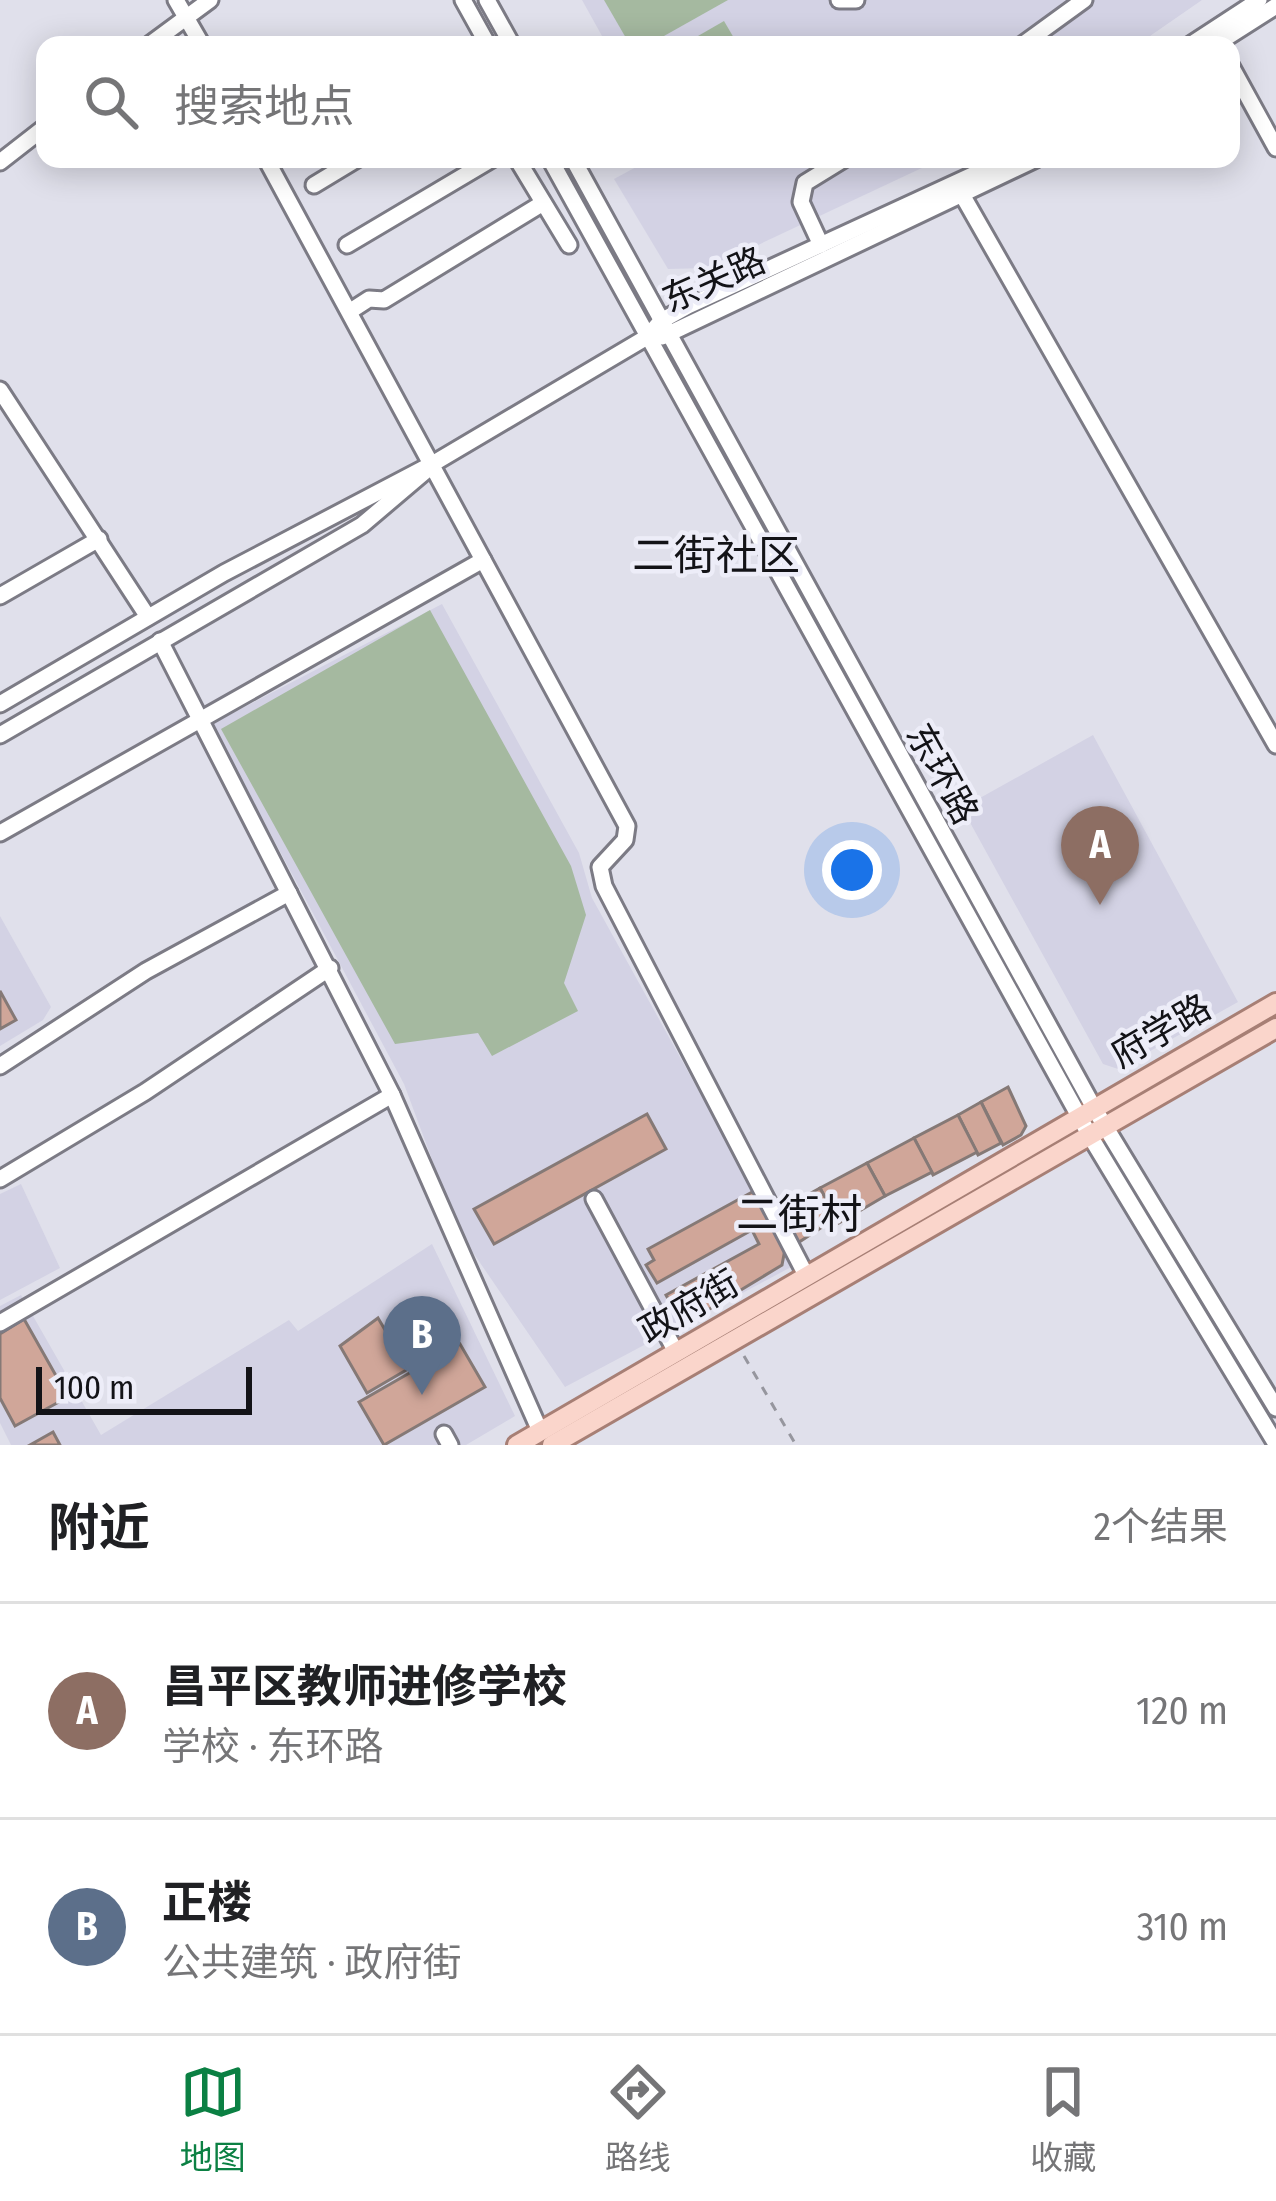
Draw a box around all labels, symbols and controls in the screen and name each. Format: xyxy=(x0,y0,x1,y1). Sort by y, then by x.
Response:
search box xyxy=(36,36,1240,168)
icon: search xyxy=(78,69,144,135)
text: 搜索地点 xyxy=(174,80,354,134)
street label: 东关路 xyxy=(656,238,772,322)
district label: 二街社区 xyxy=(632,531,800,581)
street label: 东环路 xyxy=(897,716,987,832)
pin: A xyxy=(1061,806,1139,905)
your location xyxy=(822,840,882,900)
street label: 府学路 xyxy=(1103,985,1219,1077)
district label: 二街村 xyxy=(736,1190,862,1240)
street label: 政府街 xyxy=(631,1261,747,1353)
pin: B xyxy=(383,1296,461,1395)
scale bar xyxy=(36,1361,252,1414)
text: 100 m xyxy=(54,1368,134,1408)
text: 附近 xyxy=(48,1497,150,1559)
text: 2个结果 xyxy=(1094,1504,1228,1550)
text: 昌平区教师进修学校 xyxy=(162,1660,567,1714)
text: A xyxy=(76,1688,98,1734)
text: 120 m xyxy=(1136,1688,1228,1734)
text: 学校 · 东环路 xyxy=(162,1724,384,1770)
text: 正楼 xyxy=(162,1876,252,1930)
text: B xyxy=(76,1904,98,1950)
text: 310 m xyxy=(1137,1904,1228,1950)
text: 公共建筑 · 政府街 xyxy=(162,1940,462,1986)
tab: 地图 xyxy=(180,2059,246,2179)
tab: 路线 xyxy=(605,2059,671,2179)
tab: 收藏 xyxy=(1030,2059,1096,2179)

